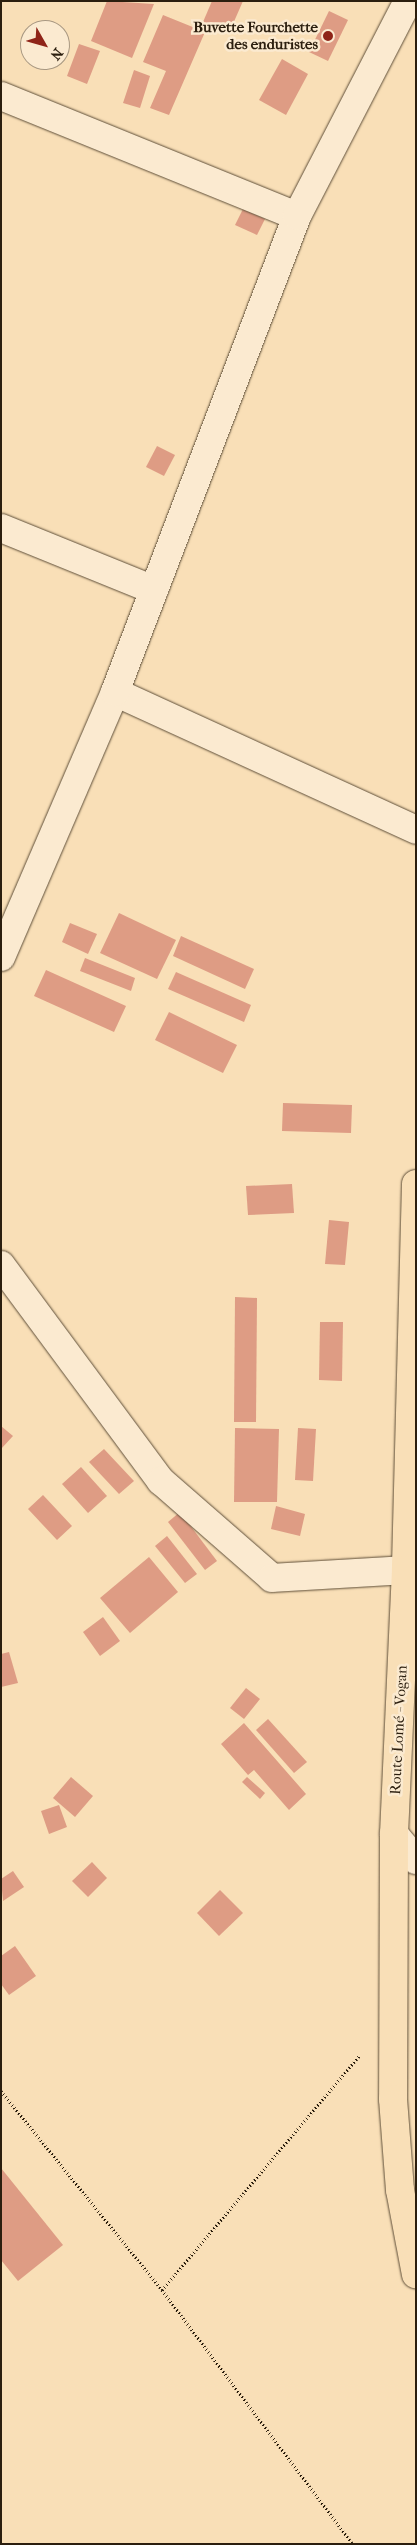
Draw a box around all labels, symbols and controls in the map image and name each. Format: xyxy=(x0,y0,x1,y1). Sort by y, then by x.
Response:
place label: Buvette Fourchette des enduristes xyxy=(193,18,318,53)
north arrow xyxy=(20,20,70,70)
marker: Buvette Fourchette des enduristes xyxy=(322,30,334,42)
text: N xyxy=(46,45,66,63)
street label: Route Lomé - Vogan xyxy=(387,1665,411,1795)

